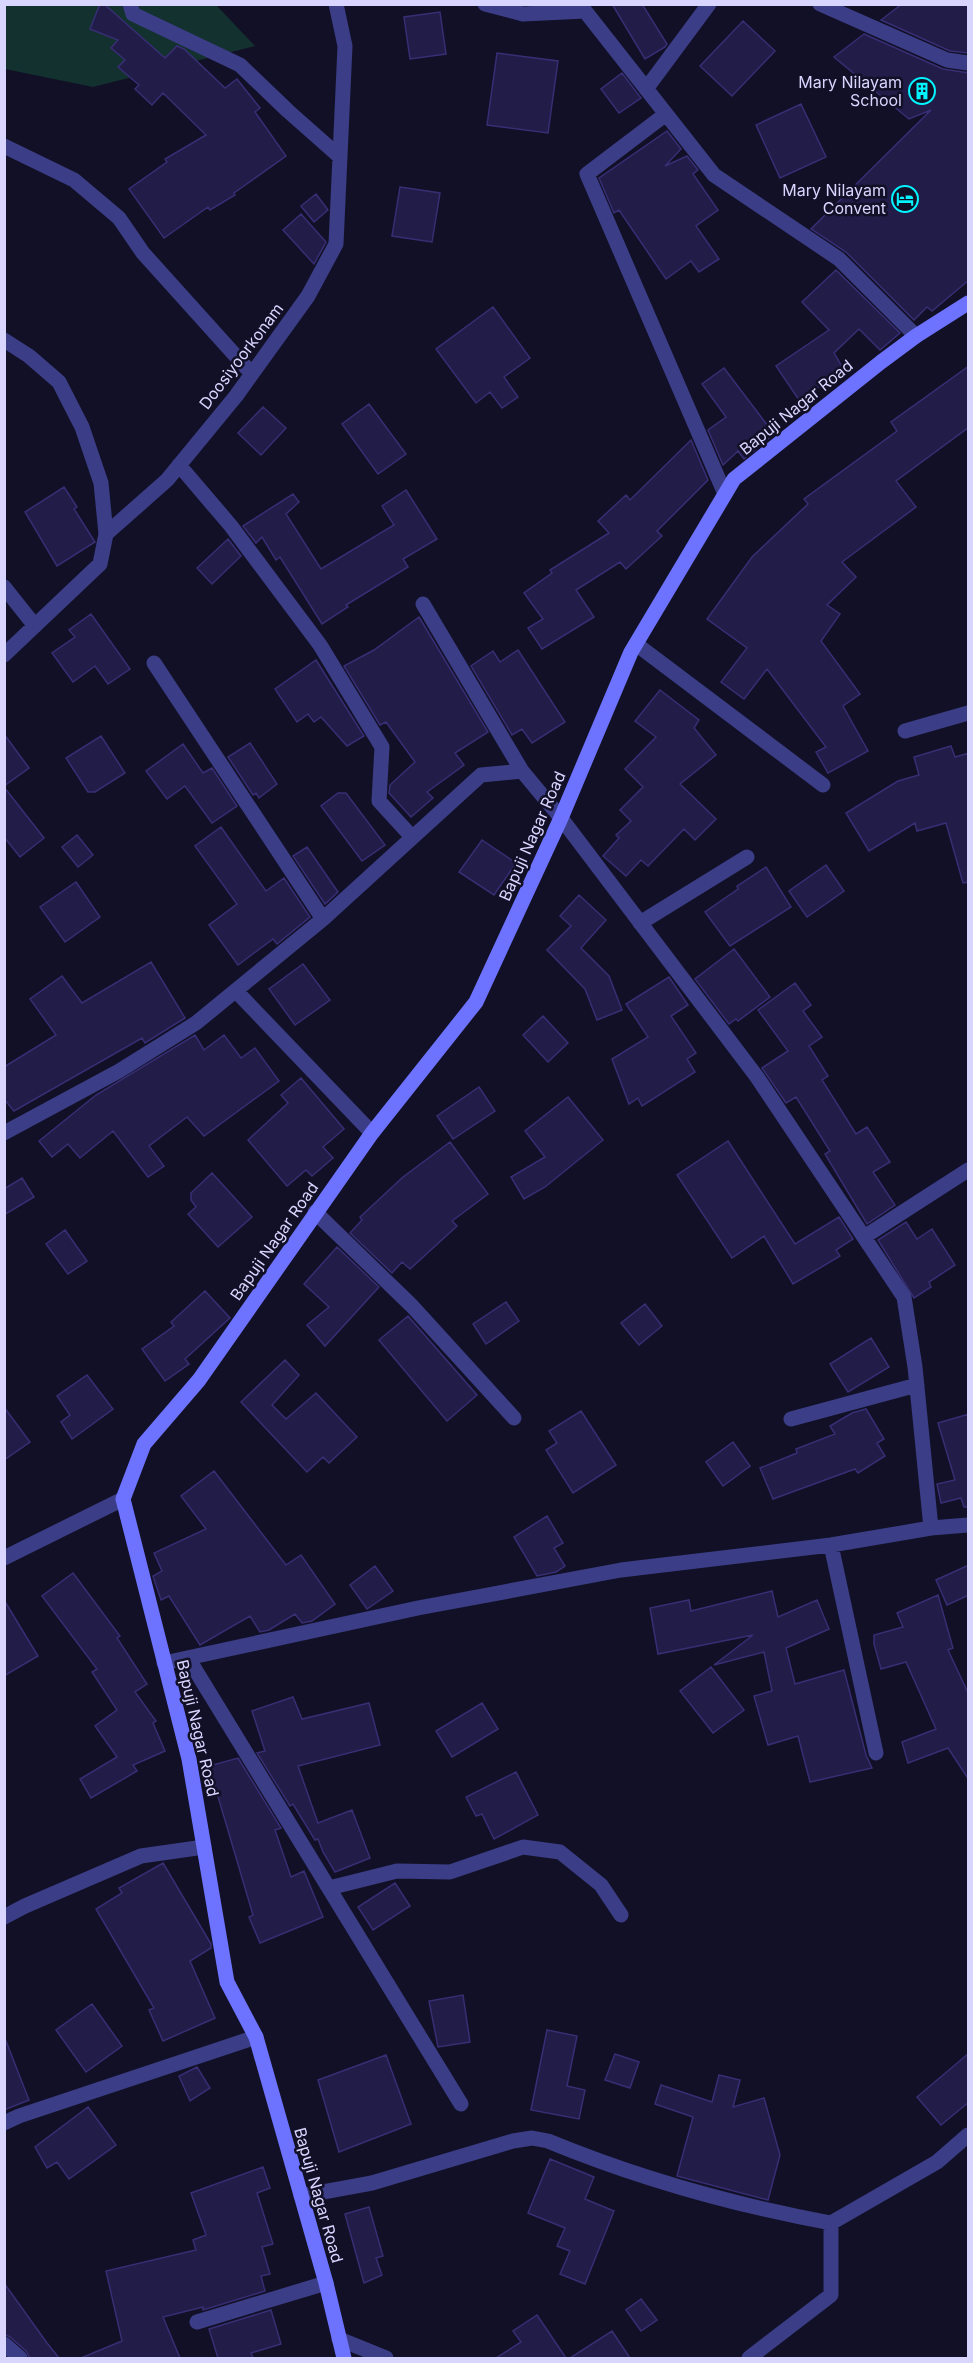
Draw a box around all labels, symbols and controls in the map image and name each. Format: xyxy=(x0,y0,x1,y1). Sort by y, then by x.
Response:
place label: Mary Nilayam School xyxy=(798,72,902,110)
building icon: Mary Nilayam School xyxy=(907,76,937,106)
place label: Mary Nilayam Convent xyxy=(782,180,886,218)
hotel icon: Mary Nilayam Convent xyxy=(890,184,920,214)
street label: Doosiyoorkonam xyxy=(195,299,287,413)
street label: Bapuji Nagar Road xyxy=(735,355,857,459)
street label: Bapuji Nagar Road xyxy=(494,768,570,904)
street label: Bapuji Nagar Road xyxy=(226,1178,322,1304)
street label: Bapuji Nagar Road xyxy=(173,1658,223,1798)
street label: Bapuji Nagar Road xyxy=(290,2125,348,2265)

